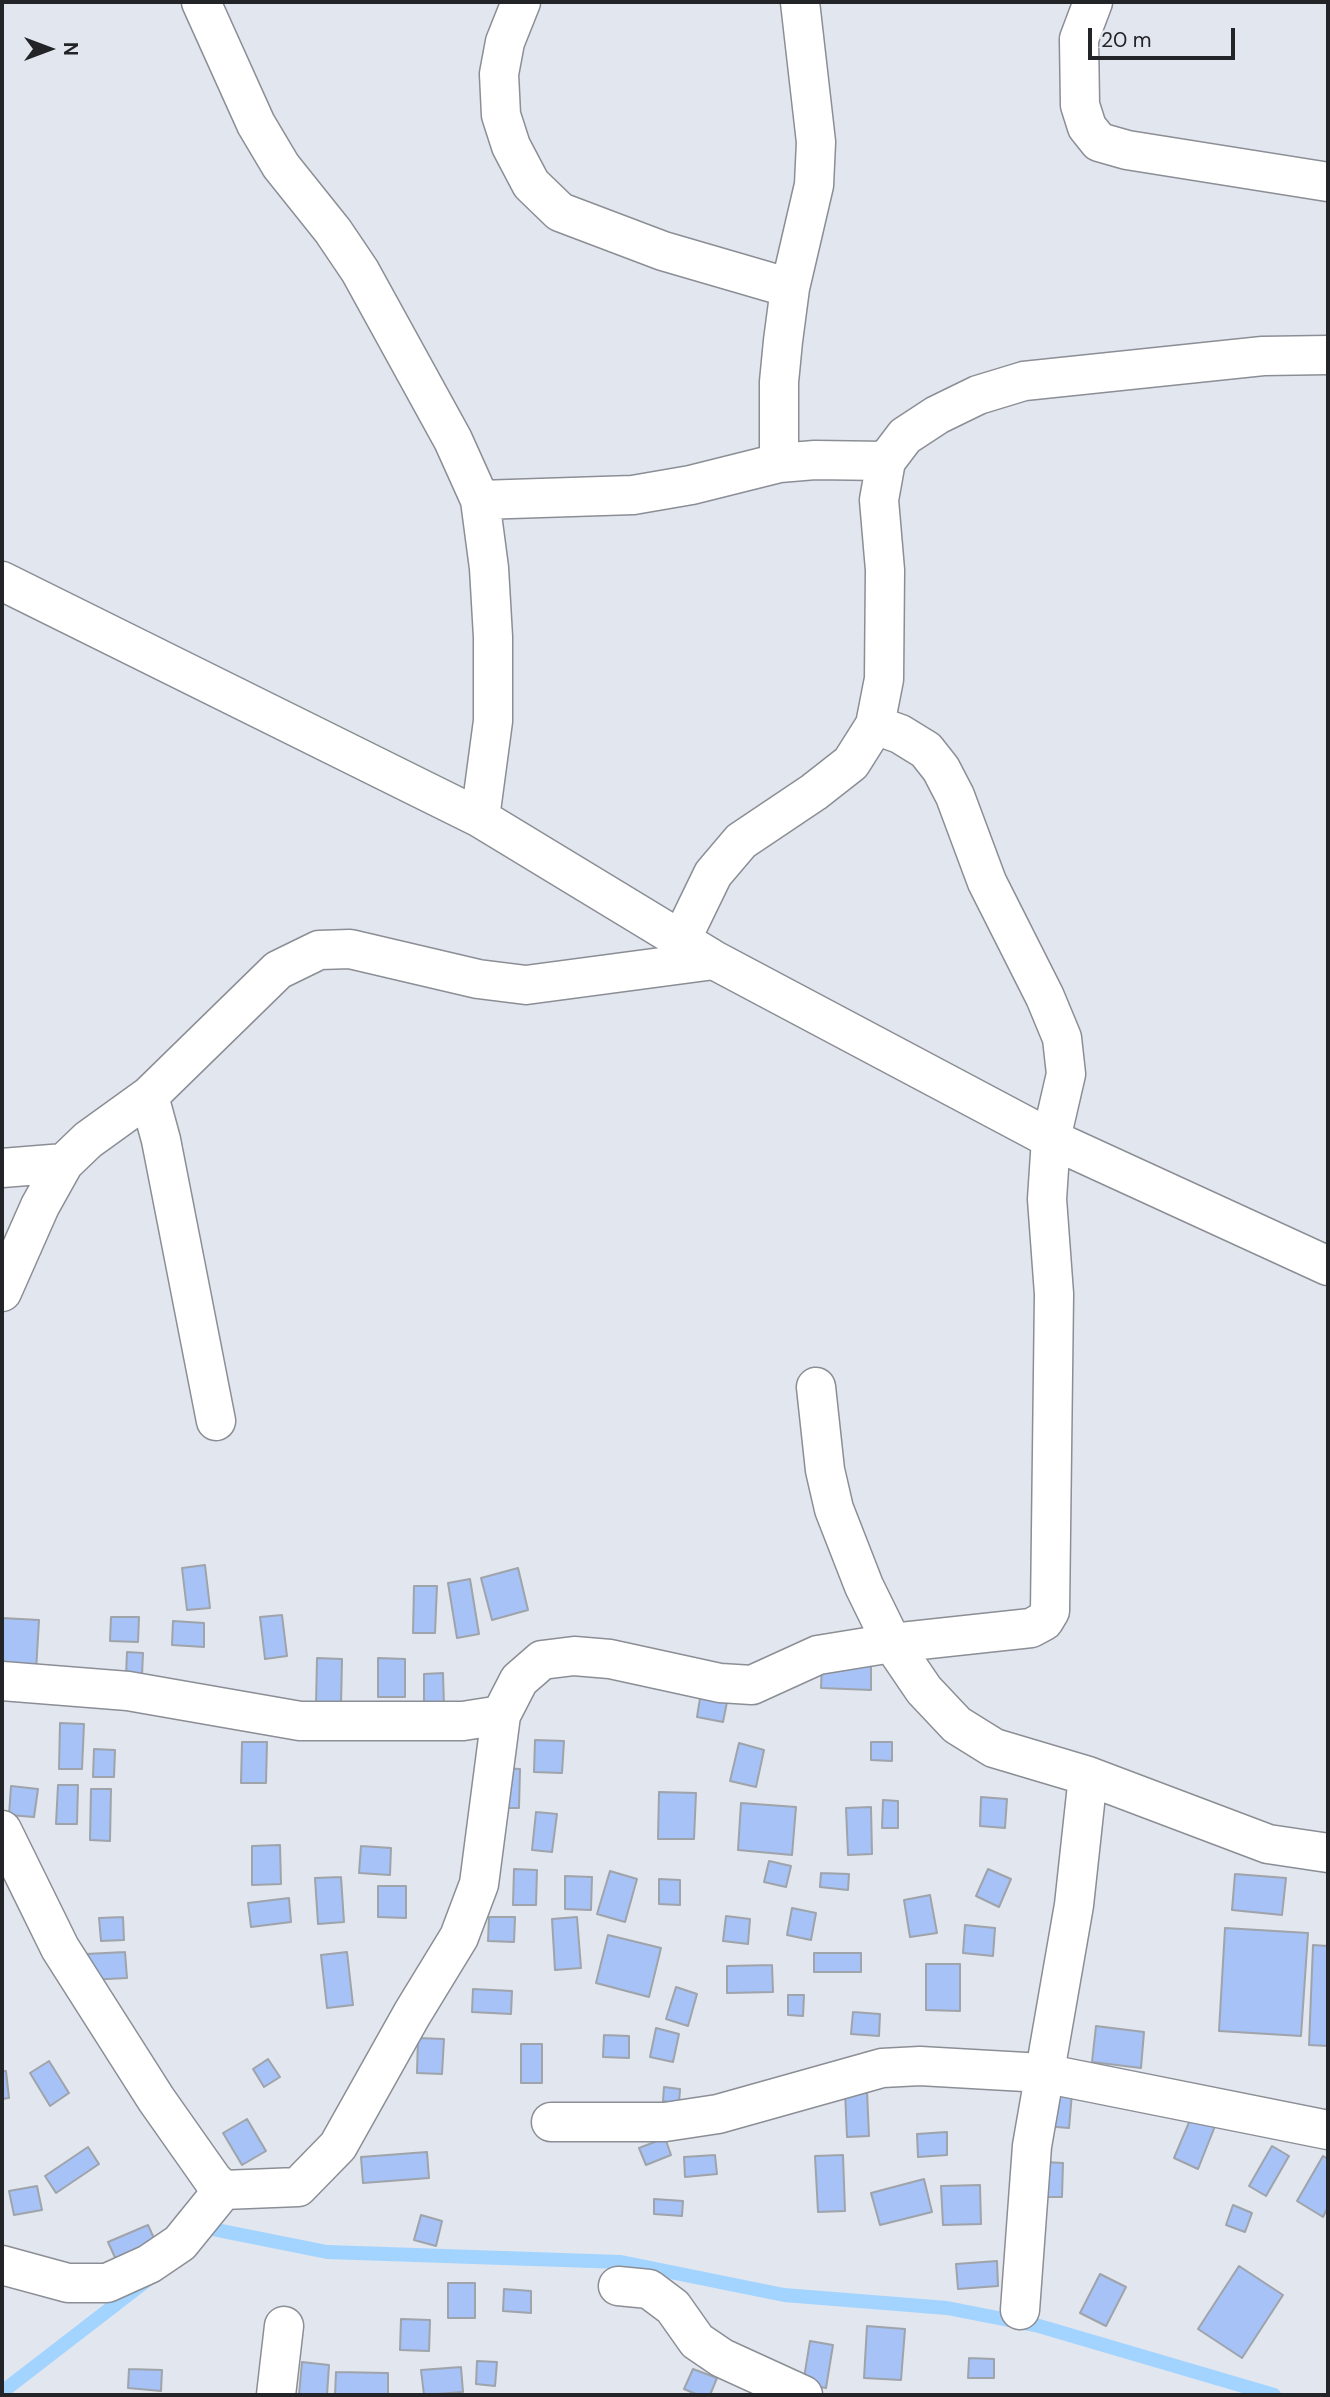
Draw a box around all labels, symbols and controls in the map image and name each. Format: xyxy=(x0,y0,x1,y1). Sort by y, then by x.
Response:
north arrow xyxy=(14,14,84,84)
scale bar xyxy=(1092,14,1239,58)
text: 20 m xyxy=(1101,26,1152,54)
text: N xyxy=(58,42,83,56)

